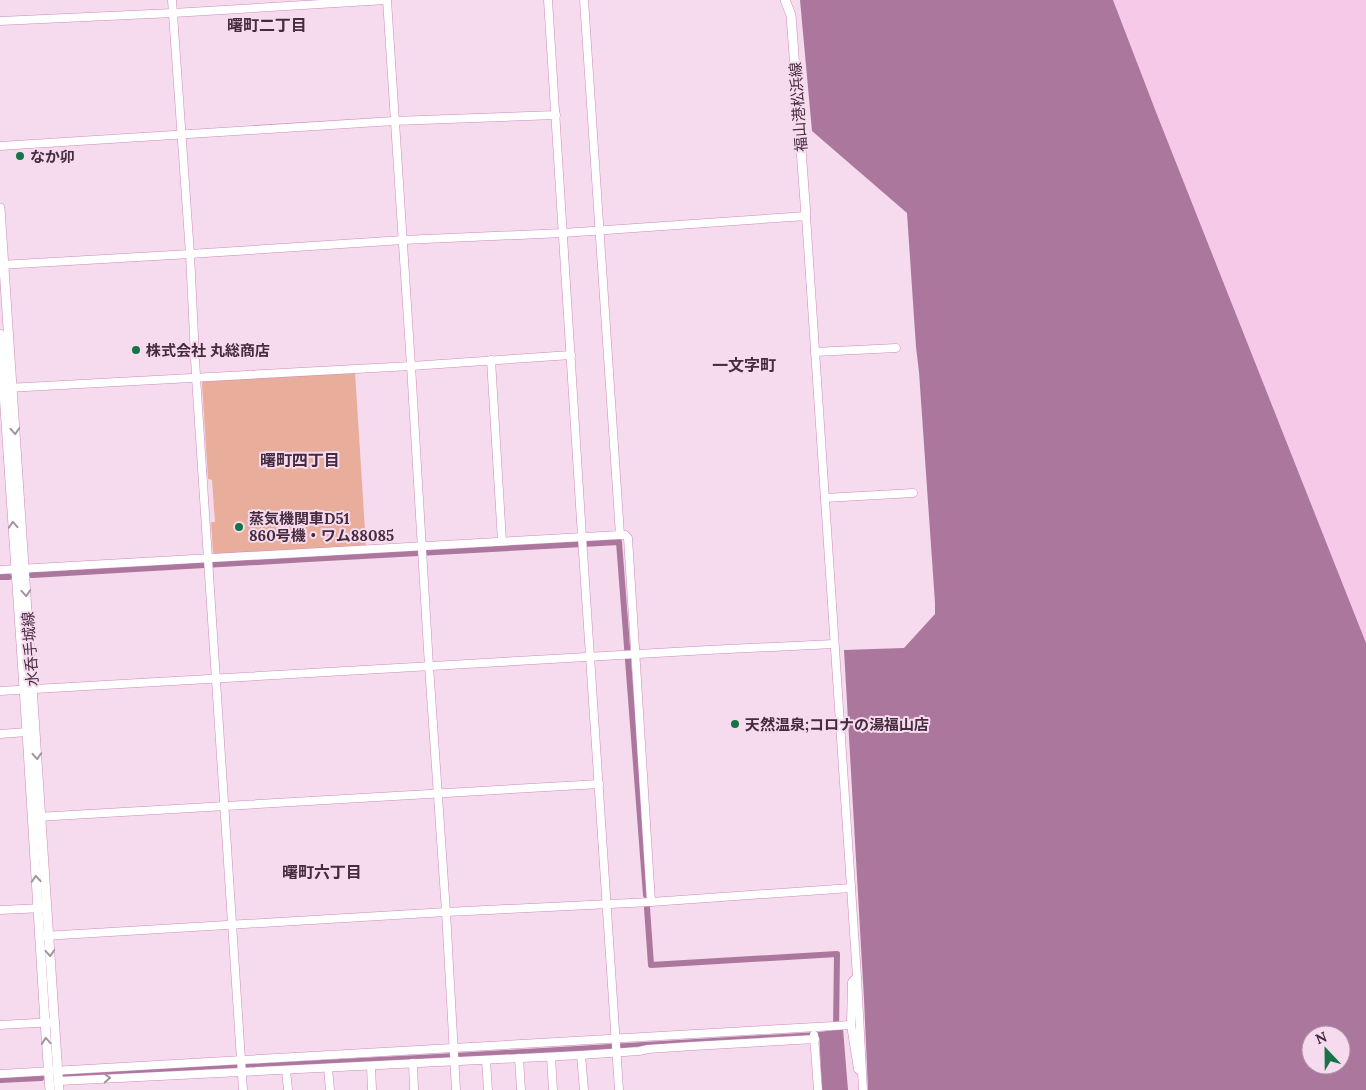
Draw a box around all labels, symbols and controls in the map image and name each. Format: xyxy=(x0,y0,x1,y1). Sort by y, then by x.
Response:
district label: 曙町二丁目 xyxy=(227,15,307,35)
street label: 福山港松浜線 xyxy=(785,61,811,153)
place label: なか卯 xyxy=(30,147,75,166)
marker: なか卯 xyxy=(14,150,26,162)
place label: 株式会社 丸総商店 xyxy=(146,341,270,360)
marker: 株式会社 丸総商店 xyxy=(130,344,142,356)
district label: 一文字町 xyxy=(712,355,776,375)
one-way arrow xyxy=(9,428,20,436)
district label: 曙町四丁目 xyxy=(260,450,340,470)
place label: 蒸気機関車D51 860号機・ワム88085 xyxy=(249,509,394,545)
one-way arrow xyxy=(7,521,18,529)
marker: 蒸気機関車D51 860号機・ワム88085 xyxy=(233,521,245,533)
one-way arrow xyxy=(21,590,32,598)
street label: 水呑手城線 xyxy=(18,611,42,687)
place label: 天然温泉;コロナの湯福山店 xyxy=(745,715,929,734)
marker: 天然温泉;コロナの湯福山店 xyxy=(729,718,741,730)
one-way arrow xyxy=(32,752,43,760)
district label: 曙町六丁目 xyxy=(282,862,362,882)
one-way arrow xyxy=(31,875,42,883)
one-way arrow xyxy=(45,949,56,957)
north arrow xyxy=(1301,1025,1351,1075)
text: N xyxy=(1313,1028,1330,1048)
one-way arrow xyxy=(41,1037,52,1045)
one-way arrow xyxy=(104,1073,112,1084)

